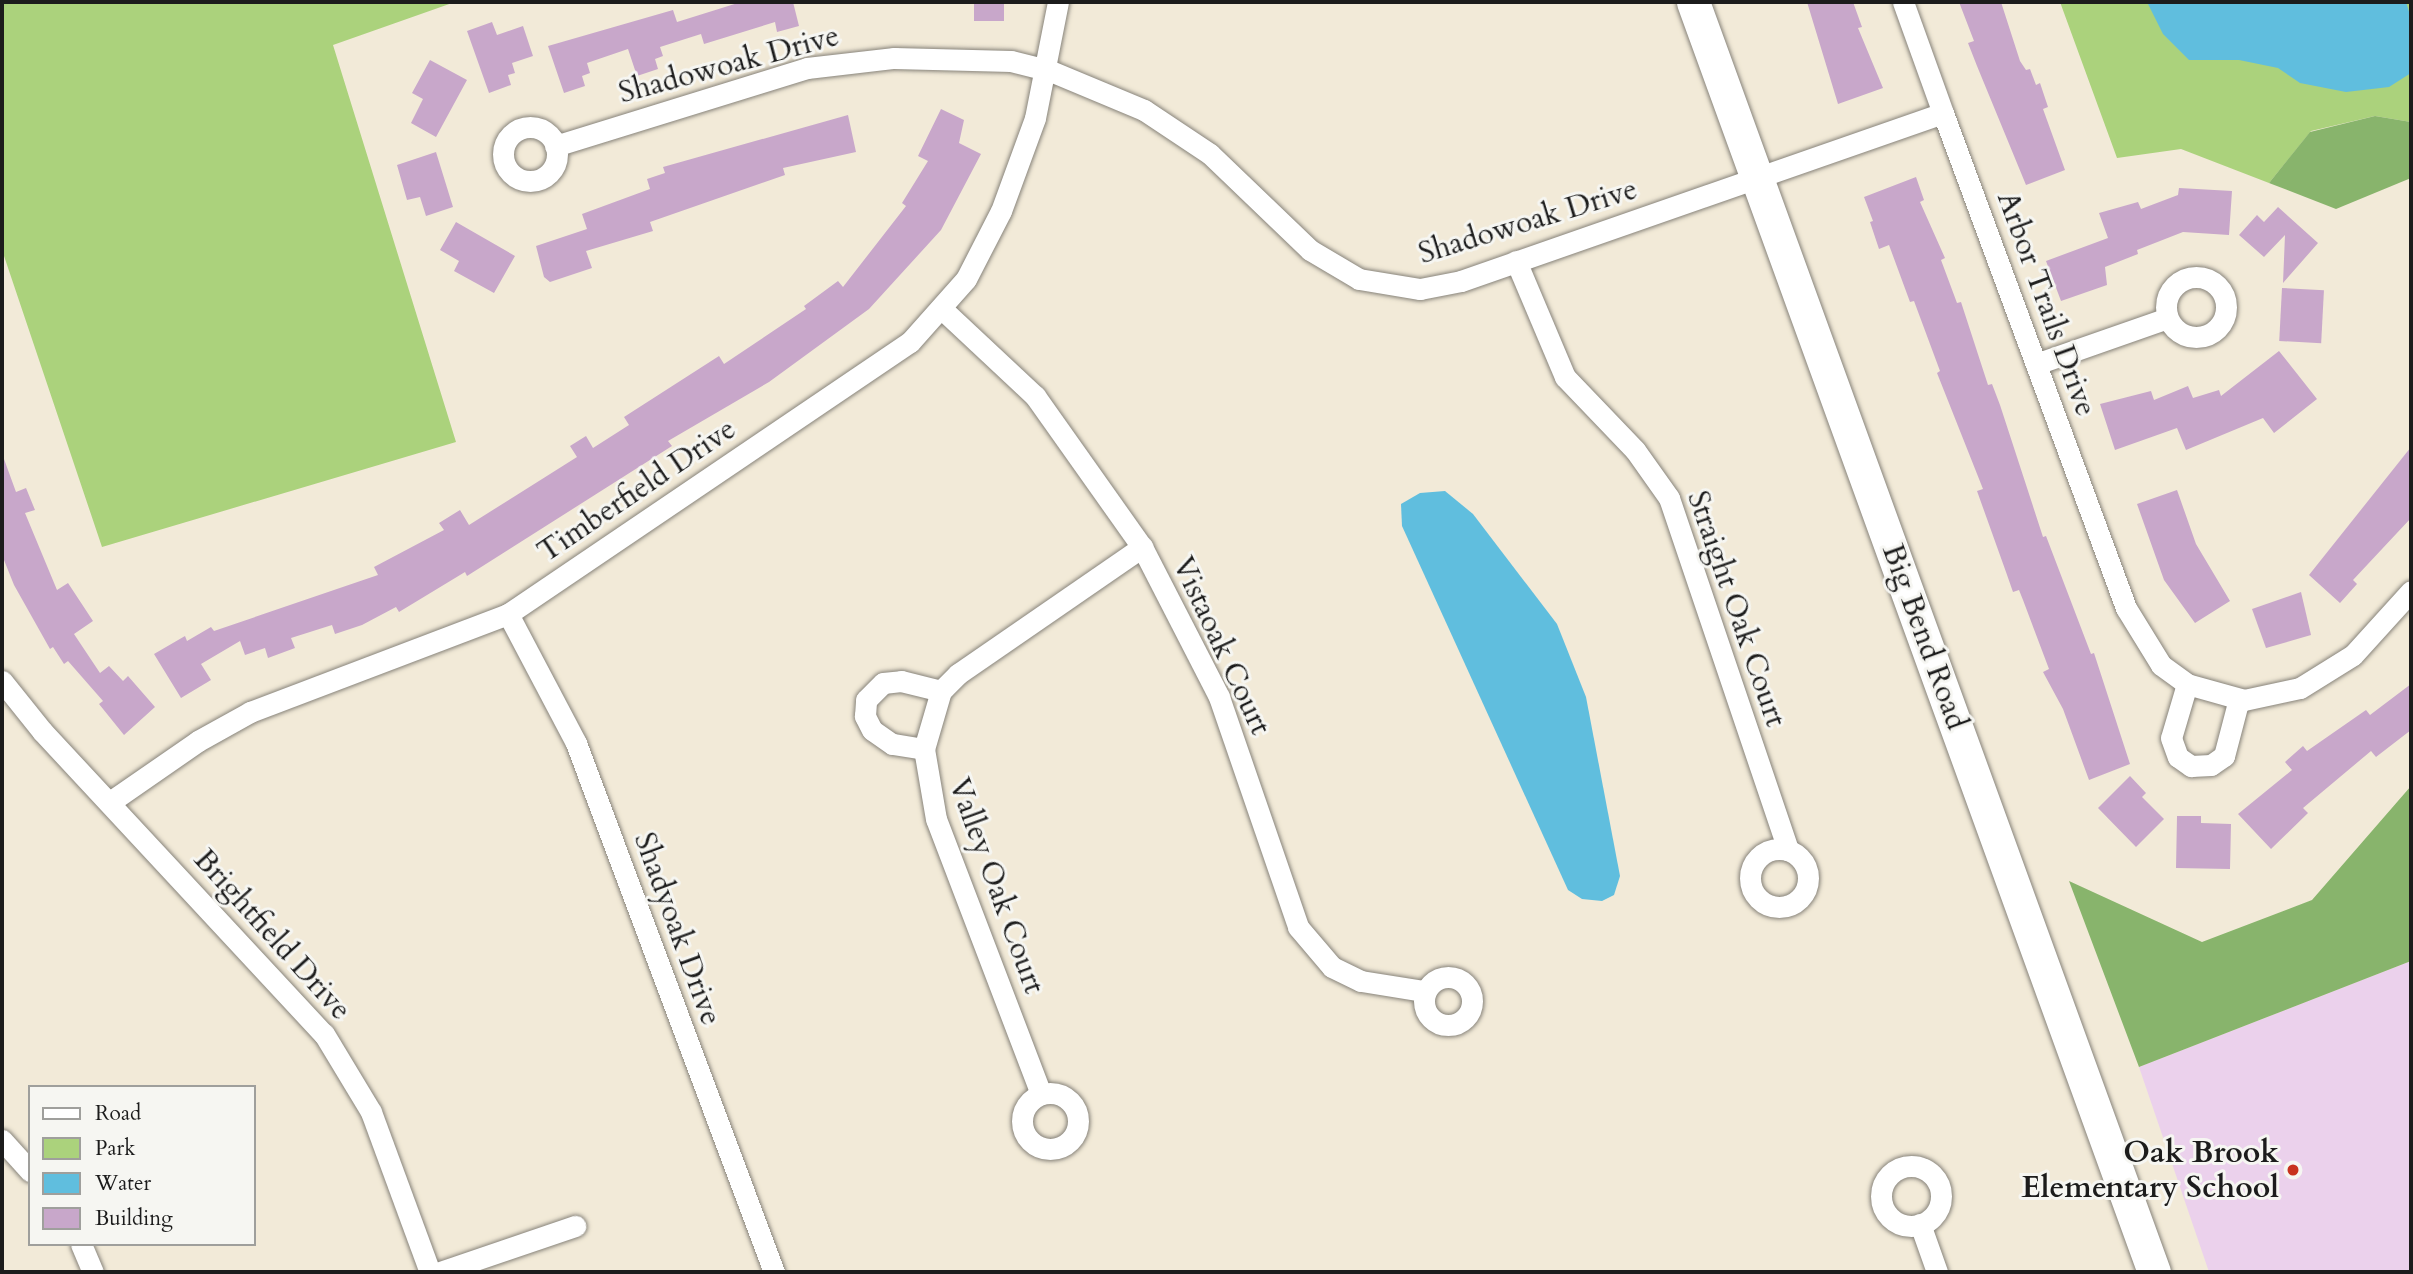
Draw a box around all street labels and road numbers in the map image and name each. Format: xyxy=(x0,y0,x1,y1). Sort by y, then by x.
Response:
street label: Shadowoak Drive xyxy=(615,18,843,112)
street label: Shadowoak Drive xyxy=(1414,172,1642,272)
street label: Arbor Trails Drive xyxy=(1989,187,2103,421)
street label: Timberfield Drive xyxy=(531,411,743,571)
street label: Straight Oak Court xyxy=(1679,487,1793,731)
street label: Big Bend Road xyxy=(1874,539,1974,735)
street label: Vistaoak Court xyxy=(1164,551,1278,741)
street label: Valley Oak Court xyxy=(940,773,1052,999)
street label: Shadyoak Drive xyxy=(626,828,728,1030)
street label: Brightfield Drive xyxy=(186,842,358,1028)

